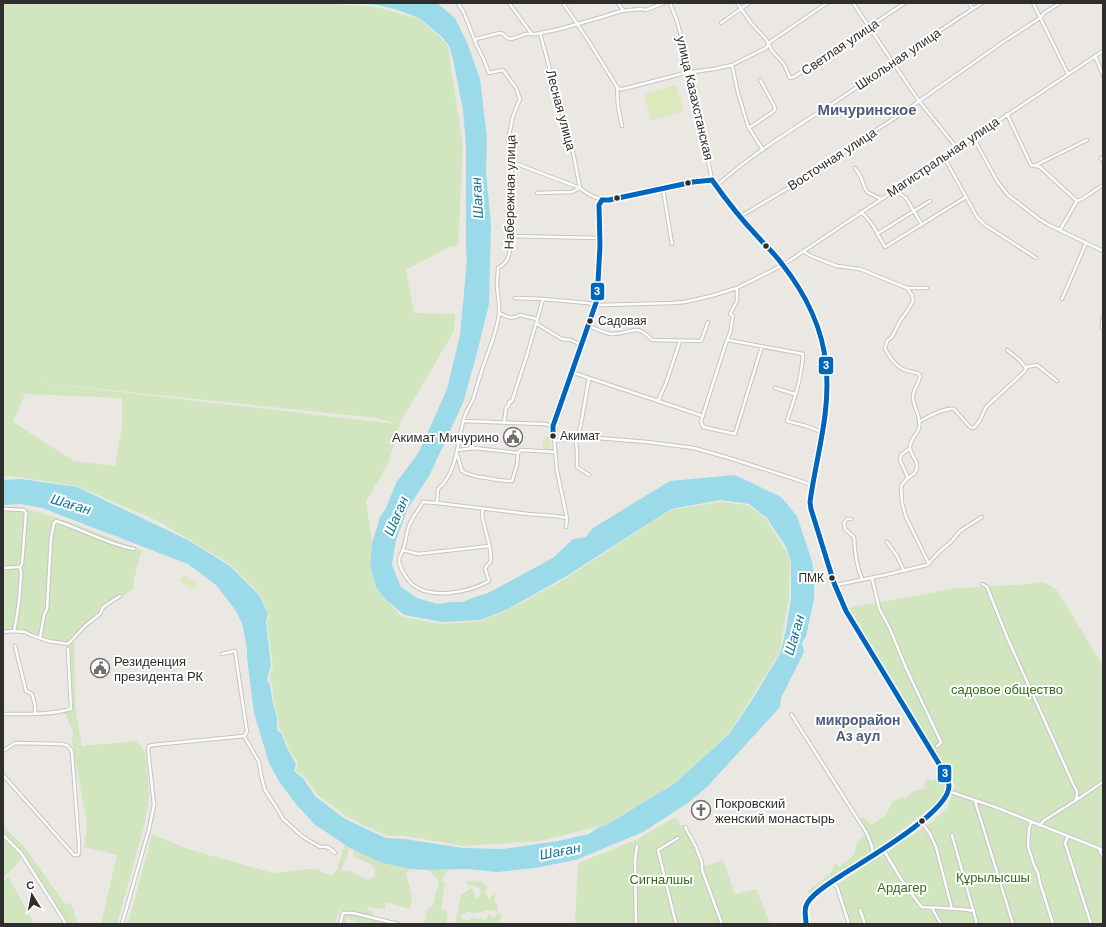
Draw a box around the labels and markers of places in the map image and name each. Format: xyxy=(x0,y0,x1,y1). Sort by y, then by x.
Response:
unlabelled marker xyxy=(683,178,693,188)
unlabelled marker xyxy=(612,193,622,203)
unlabelled marker xyxy=(761,241,771,251)
place label: Садовая xyxy=(598,313,647,329)
marker: Садовая xyxy=(585,316,595,326)
public building icon: Акимат Мичурино xyxy=(502,426,524,448)
place label: Акимат xyxy=(560,428,601,444)
place label: Акимат Мичурино xyxy=(392,429,499,446)
marker: Акимат xyxy=(548,431,558,441)
place label: ПМК xyxy=(798,570,824,586)
marker: ПМК xyxy=(827,573,837,583)
place label: Резиденция президента РК xyxy=(114,653,204,685)
public building icon: Резиденция президента РК xyxy=(89,657,111,679)
place label: Покровский женский монастырь xyxy=(715,795,835,827)
church icon: Покровский женский монастырь xyxy=(690,799,712,821)
unlabelled marker xyxy=(917,816,927,826)

